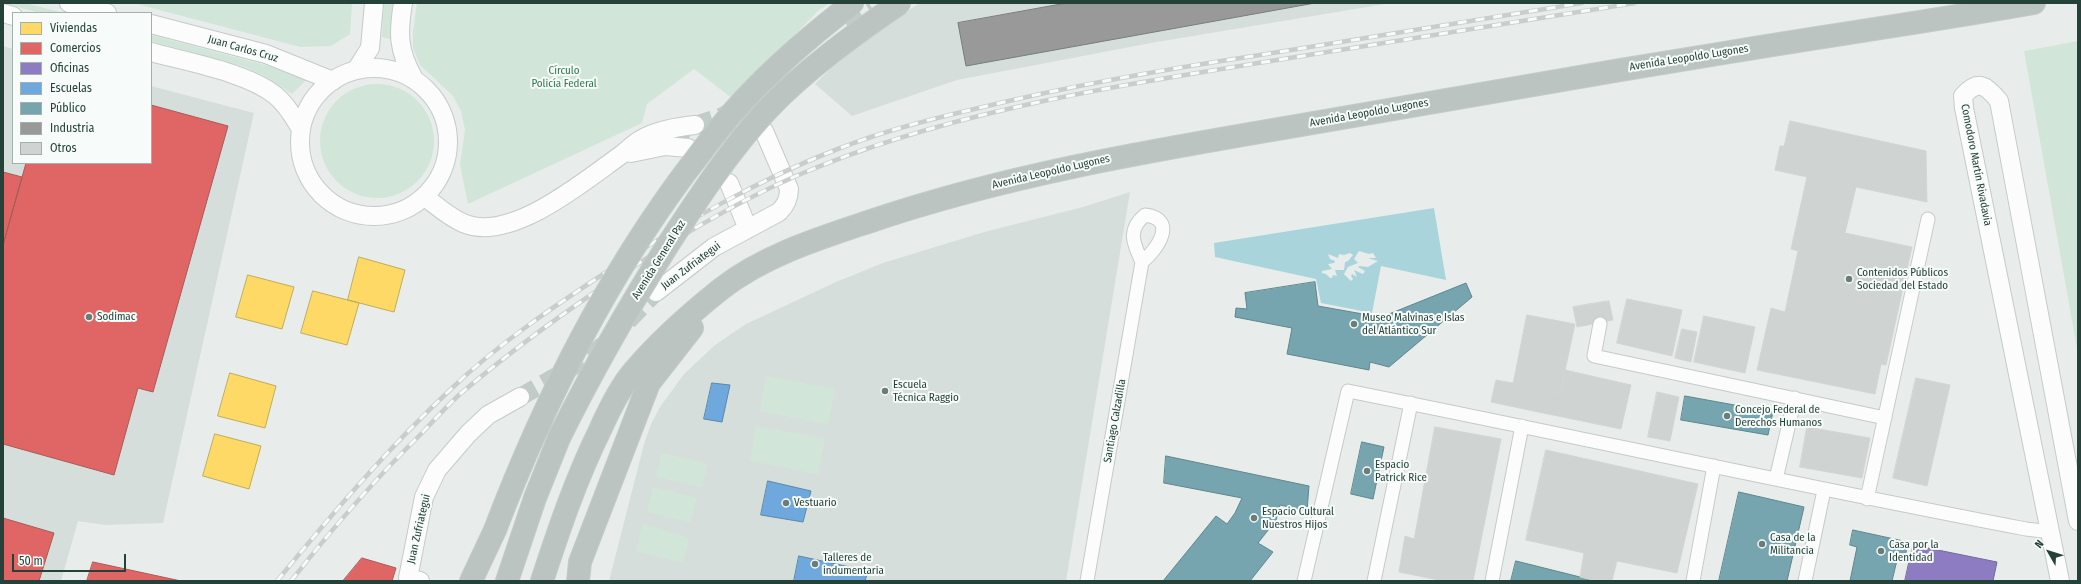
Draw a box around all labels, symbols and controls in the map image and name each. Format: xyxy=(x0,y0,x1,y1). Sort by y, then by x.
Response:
legend xyxy=(12,12,152,164)
text: Viviendas xyxy=(50,21,97,35)
street label: Juan Carlos Cruz xyxy=(206,33,280,65)
text: Comercios xyxy=(50,41,101,55)
street label: Avenida Leopoldo Lugones xyxy=(1629,42,1749,74)
text: Oficinas xyxy=(50,61,89,75)
park label: Círculo Policía Federal xyxy=(531,64,597,90)
text: Escuelas xyxy=(50,81,92,95)
street label: Avenida Leopoldo Lugones xyxy=(1309,96,1429,130)
text: Público xyxy=(50,101,86,115)
street label: Comodoro Martín Rivadavia xyxy=(1958,103,1994,227)
text: Industria xyxy=(50,121,94,135)
text: Otros xyxy=(50,141,77,155)
street label: Avenida Leopoldo Lugones xyxy=(991,152,1111,192)
street label: Avenida General Paz xyxy=(629,218,689,302)
street label: Juan Zufriategui xyxy=(659,239,723,293)
place label: Contenidos Públicos Sociedad del Estado xyxy=(1857,266,1948,292)
marker: Contenidos Públicos Sociedad del Estado xyxy=(1844,274,1854,284)
place label: Sodimac xyxy=(97,310,135,324)
place label: Museo Malvinas e Islas del Atlántico Sur xyxy=(1362,311,1464,337)
marker: Sodimac xyxy=(84,312,94,322)
marker: Museo Malvinas e Islas del Atlántico Sur xyxy=(1349,319,1359,329)
place label: Escuela Técnica Raggio xyxy=(893,378,959,404)
street label: Santiago Calzadilla xyxy=(1101,378,1129,464)
marker: Escuela Técnica Raggio xyxy=(880,386,890,396)
place label: Concejo Federal de Derechos Humanos xyxy=(1735,403,1822,429)
marker: Concejo Federal de Derechos Humanos xyxy=(1722,411,1732,421)
place label: Espacio Patrick Rice xyxy=(1375,458,1427,484)
marker: Espacio Patrick Rice xyxy=(1362,466,1372,476)
street label: Juan Zufriategui xyxy=(405,493,433,565)
place label: Vestuario xyxy=(794,496,837,510)
marker: Vestuario xyxy=(781,498,791,508)
place label: Espacio Cultural Nuestros Hijos xyxy=(1262,505,1334,531)
marker: Espacio Cultural Nuestros Hijos xyxy=(1249,513,1259,523)
place label: Casa de la Militancia xyxy=(1770,531,1816,557)
north arrow xyxy=(2029,532,2069,572)
text: N xyxy=(2032,537,2046,551)
place label: Casa por la Identidad xyxy=(1889,538,1939,564)
marker: Casa de la Militancia xyxy=(1757,539,1767,549)
scale bar xyxy=(14,546,128,572)
marker: Casa por la Identidad xyxy=(1876,546,1886,556)
place label: Talleres de indumentaria xyxy=(823,551,884,577)
text: 50 m xyxy=(19,554,43,568)
marker: Talleres de indumentaria xyxy=(810,559,820,569)

